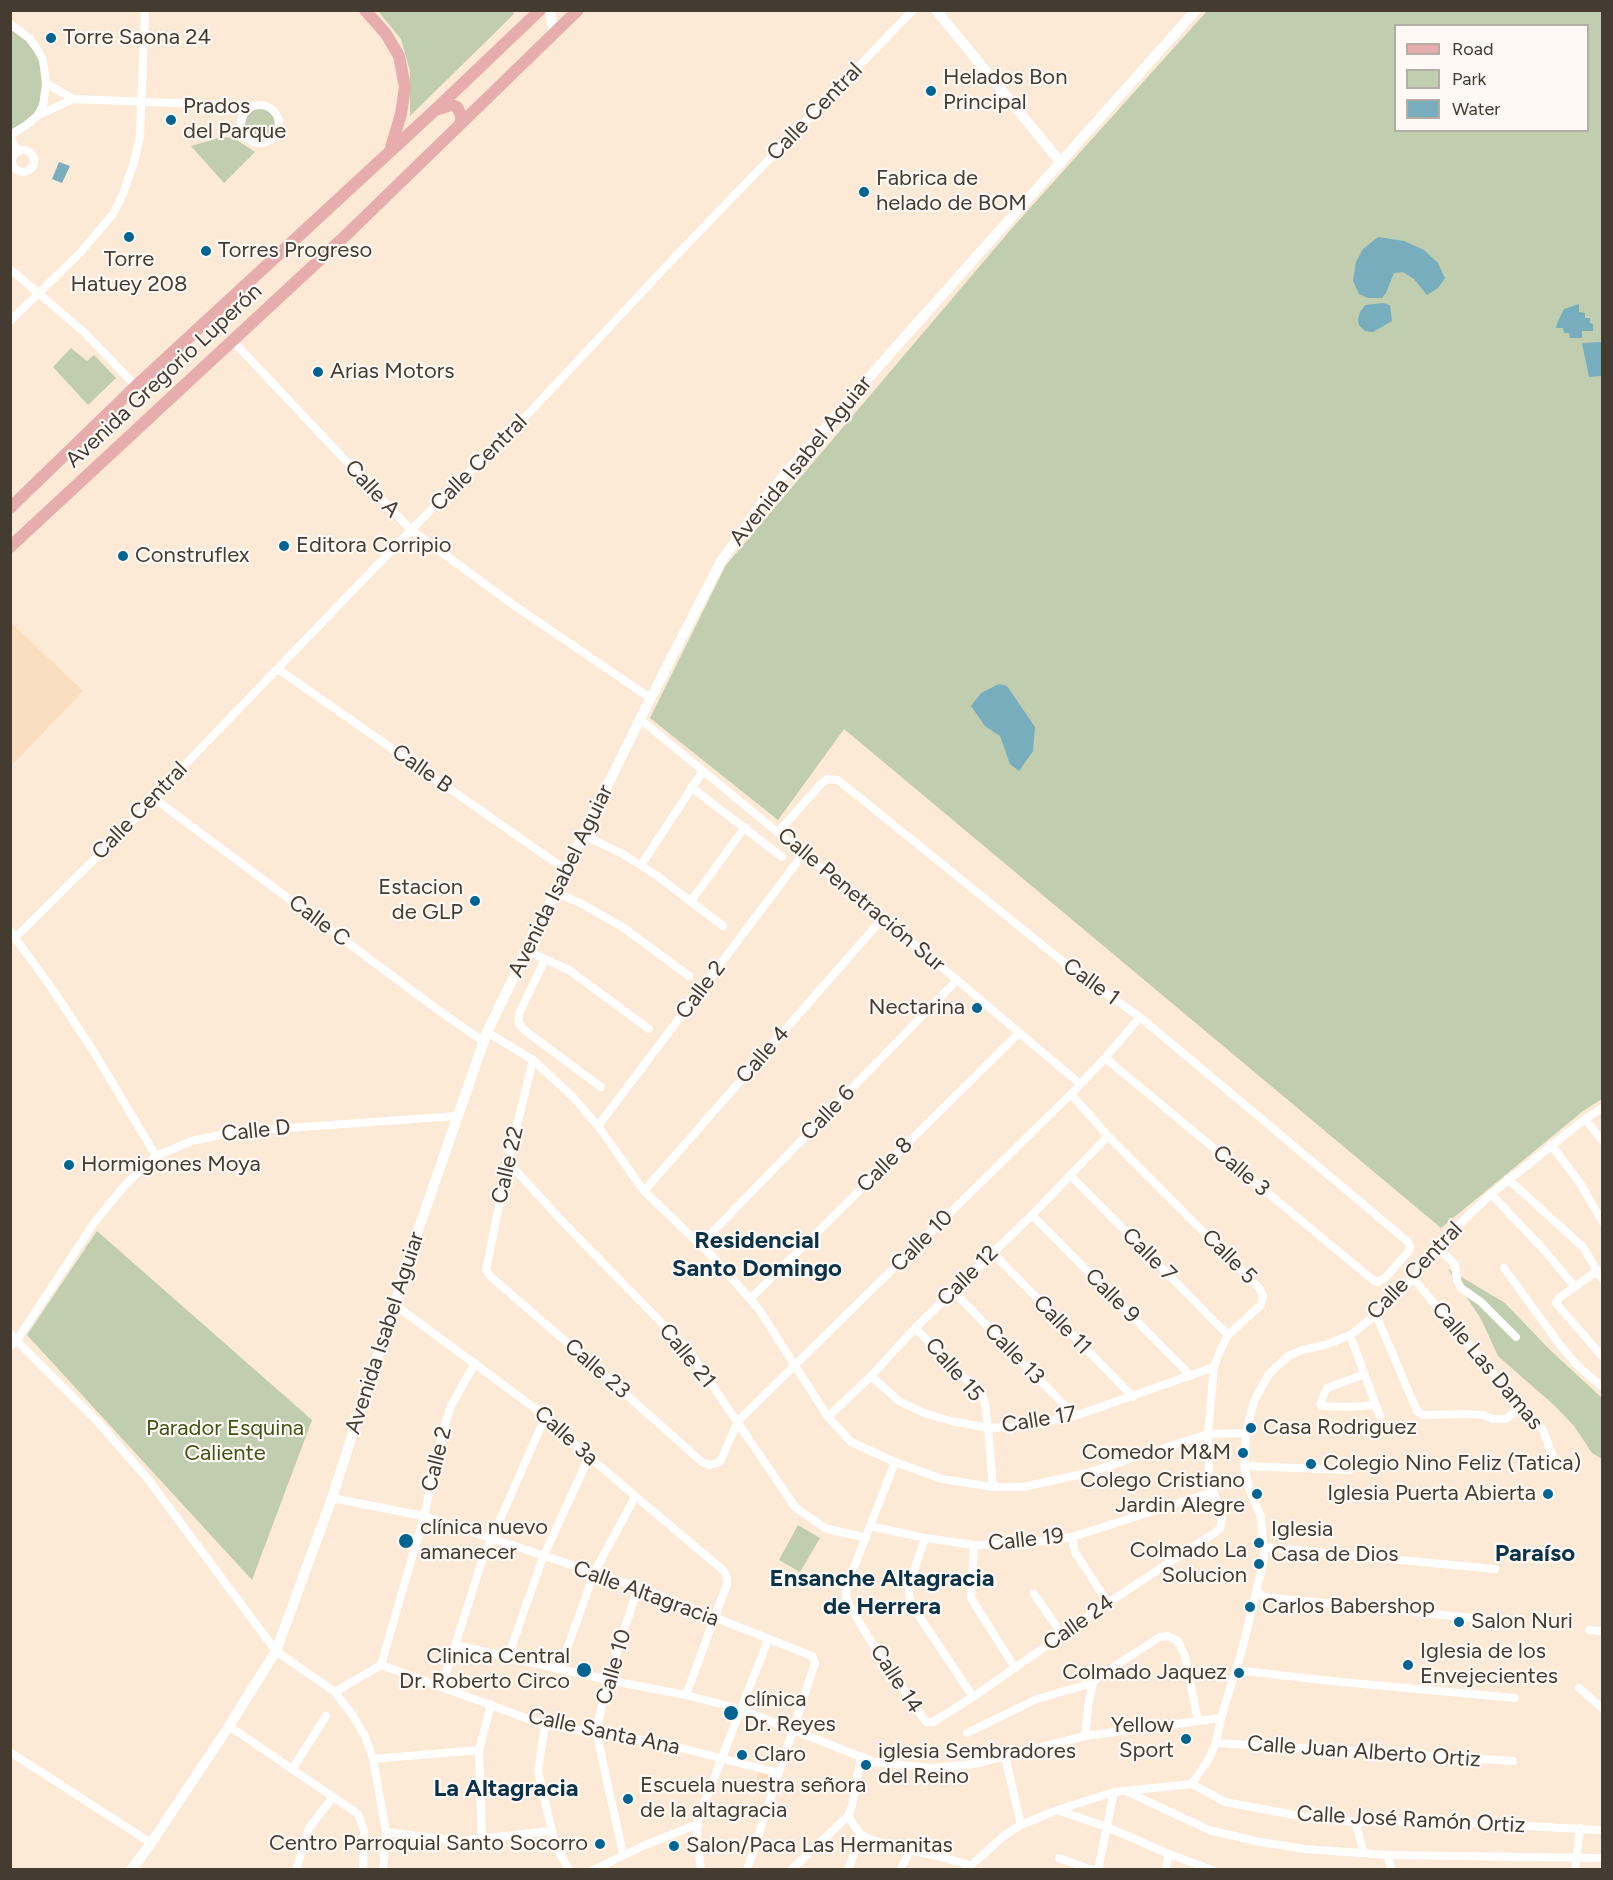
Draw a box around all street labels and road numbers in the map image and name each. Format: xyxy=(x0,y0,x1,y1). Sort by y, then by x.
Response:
street label: Calle Central xyxy=(762,57,868,167)
street label: Avenida Gregorio Luperón xyxy=(60,278,268,474)
street label: Avenida Isabel Aguiar xyxy=(724,371,878,551)
street label: Calle Central xyxy=(425,409,533,517)
street label: Calle A xyxy=(339,455,405,523)
street label: Calle B xyxy=(387,739,457,799)
street label: Calle Central xyxy=(87,756,193,866)
street label: Avenida Isabel Aguiar xyxy=(503,780,619,982)
street label: Calle Penetración Sur xyxy=(772,822,950,978)
street label: Calle C xyxy=(283,889,355,953)
street label: Calle 1 xyxy=(1058,953,1124,1011)
street label: Calle 2 xyxy=(670,955,732,1025)
street label: Calle 4 xyxy=(731,1021,795,1089)
street label: Calle 6 xyxy=(795,1080,861,1146)
street label: Calle D xyxy=(220,1114,292,1148)
street label: Calle 22 xyxy=(486,1124,530,1206)
street label: Calle 8 xyxy=(852,1132,918,1198)
street label: Calle 3 xyxy=(1207,1140,1275,1202)
street label: Calle 10 xyxy=(885,1204,959,1278)
street label: Calle Central xyxy=(1362,1216,1468,1326)
street label: Calle 7 xyxy=(1116,1222,1182,1288)
street label: Calle 5 xyxy=(1196,1224,1262,1290)
street label: Avenida Isabel Aguiar xyxy=(340,1229,430,1437)
street label: Calle 12 xyxy=(932,1240,1004,1312)
street label: Calle 9 xyxy=(1079,1263,1145,1329)
street label: Calle 11 xyxy=(1027,1290,1097,1360)
street label: Calle Las Damas xyxy=(1426,1297,1548,1435)
street label: Calle 21 xyxy=(653,1318,721,1394)
street label: Calle 13 xyxy=(978,1318,1050,1390)
street label: Calle 23 xyxy=(559,1333,635,1405)
street label: Calle 15 xyxy=(919,1333,989,1407)
street label: Calle 3a xyxy=(528,1400,604,1472)
street label: Calle 17 xyxy=(1000,1401,1078,1439)
street label: Calle 2 xyxy=(416,1424,458,1494)
street label: Calle 19 xyxy=(987,1523,1065,1557)
street label: Calle Altagracia xyxy=(569,1555,723,1633)
street label: Calle 24 xyxy=(1039,1589,1119,1657)
street label: Calle 10 xyxy=(591,1626,637,1708)
street label: Calle 14 xyxy=(864,1640,928,1718)
street label: Calle Santa Ana xyxy=(526,1703,682,1761)
street label: Calle Juan Alberto Ortiz xyxy=(1246,1731,1482,1773)
street label: Calle José Ramón Ortiz xyxy=(1296,1801,1526,1839)

